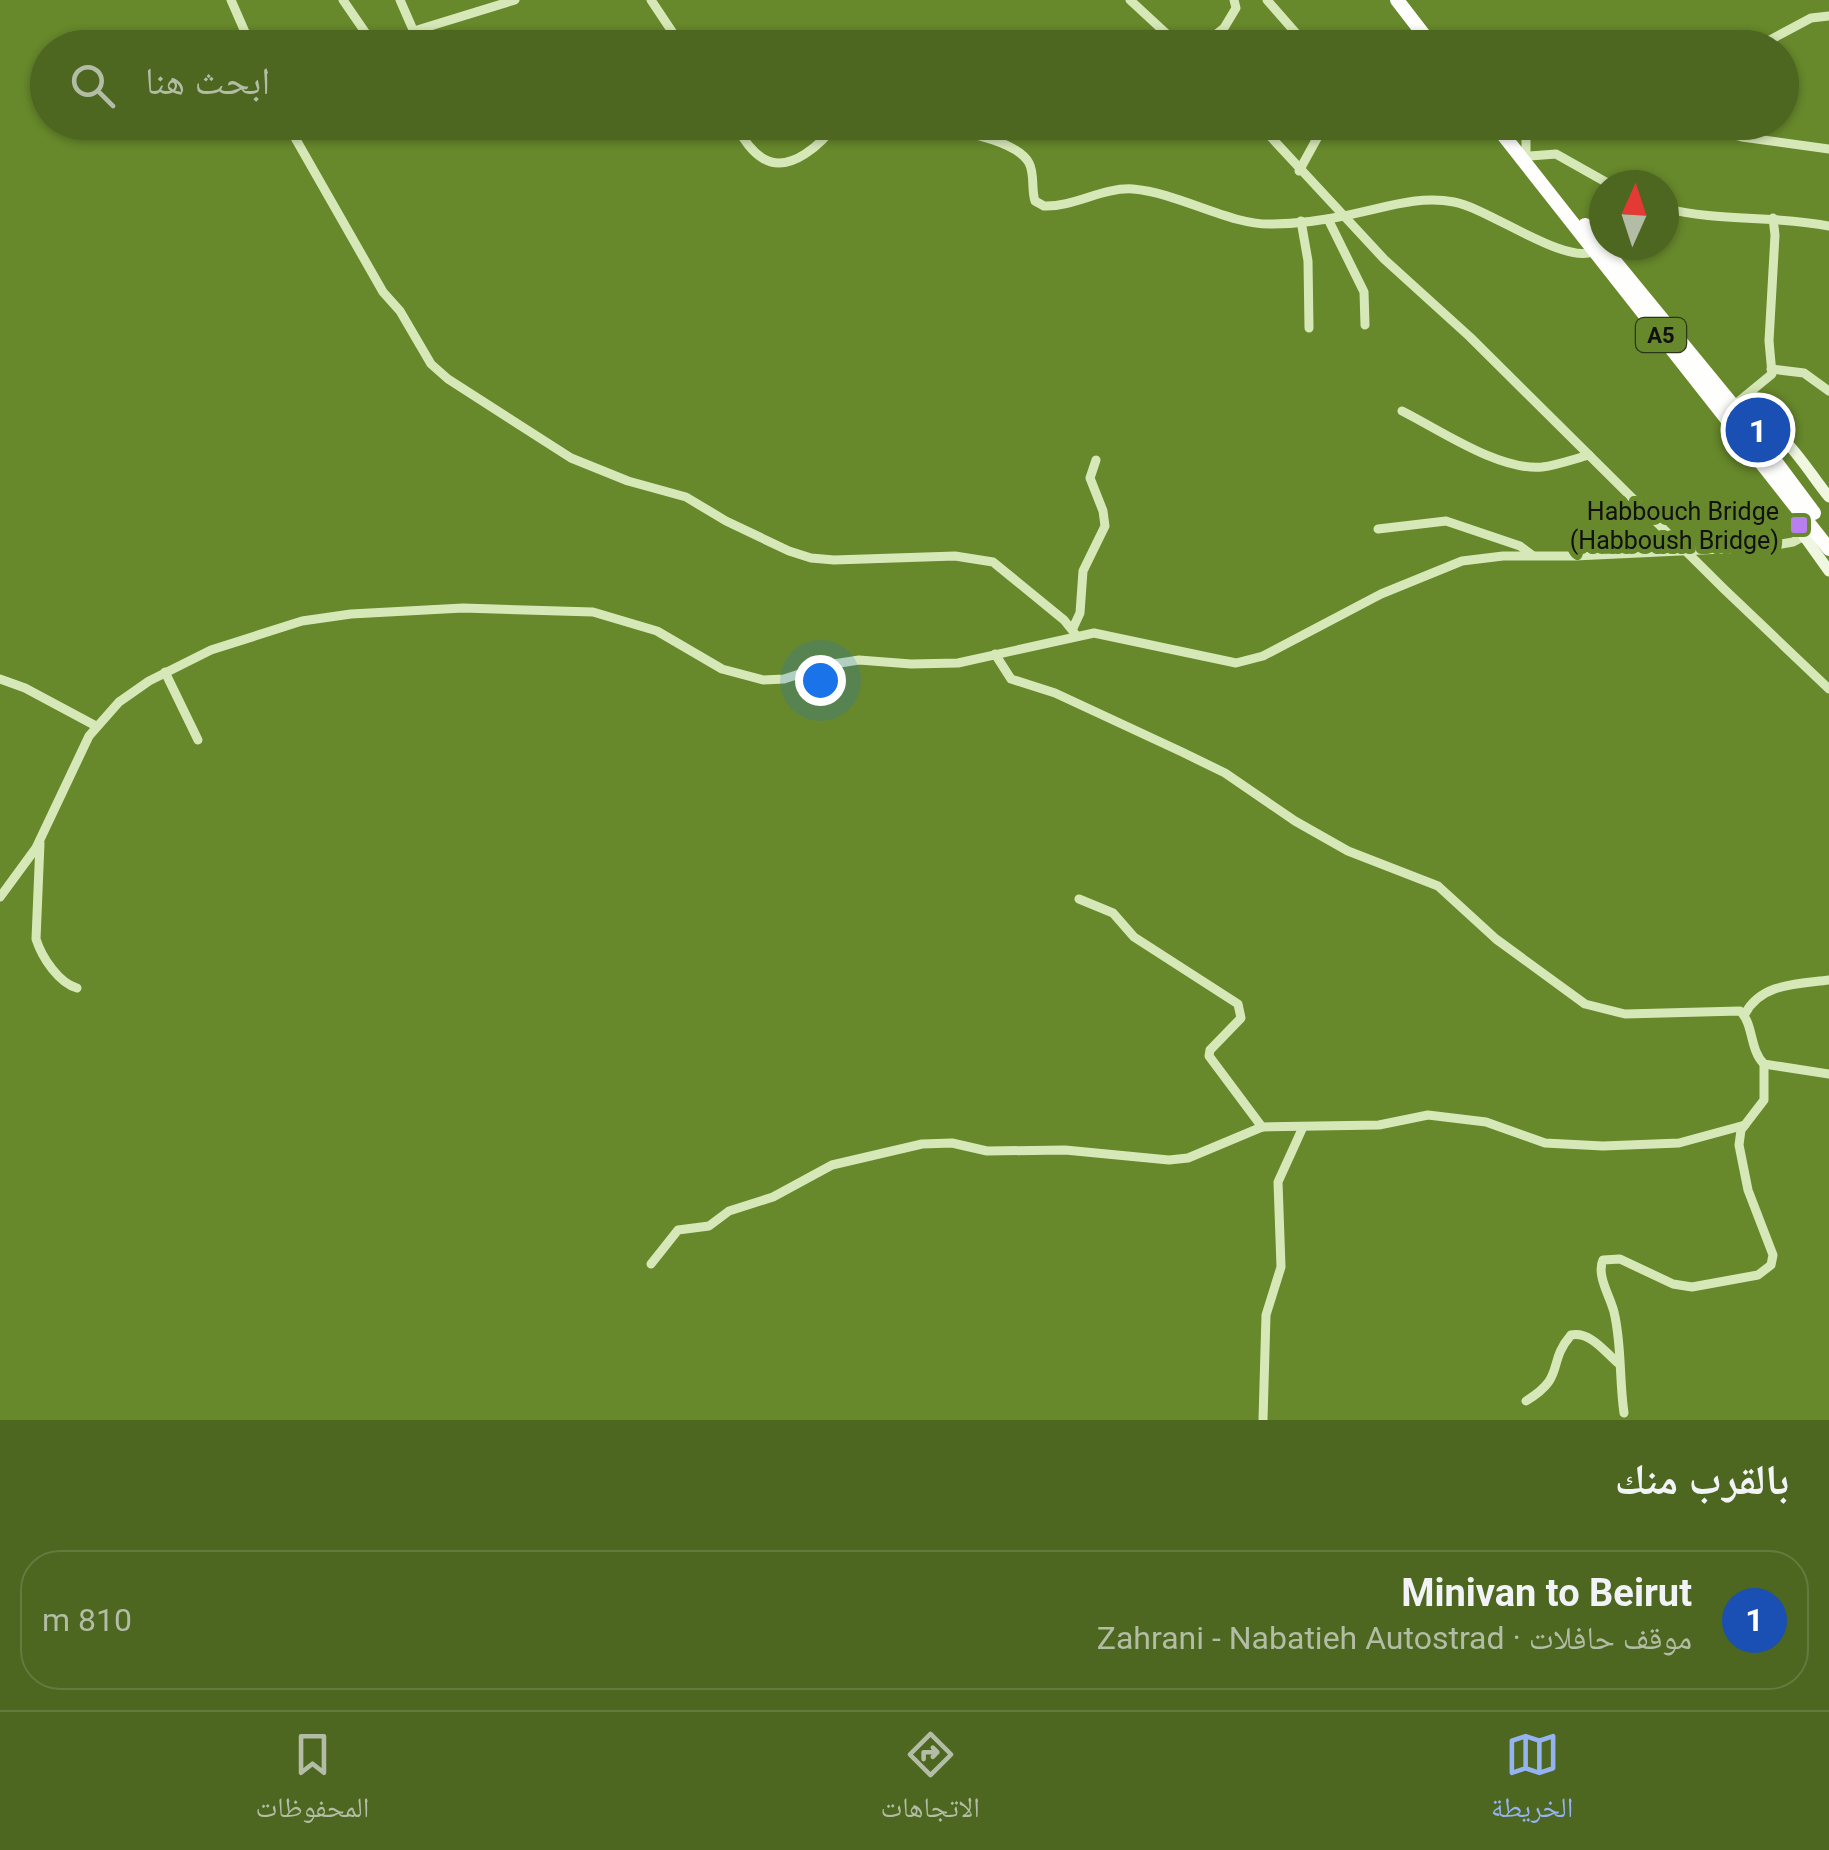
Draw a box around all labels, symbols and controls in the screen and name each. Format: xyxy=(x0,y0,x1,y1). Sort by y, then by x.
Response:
search box xyxy=(30,30,1799,140)
icon: search xyxy=(65,58,120,113)
text: ابحث هنا xyxy=(145,59,270,103)
north arrow xyxy=(1589,170,1679,260)
road number: A5 xyxy=(1636,318,1686,352)
pin: 1 xyxy=(1726,392,1790,468)
place label: Habbouch Bridge (Habboush Bridge) xyxy=(1570,497,1779,555)
marker: Habbouch Bridge (Habboush Bridge) xyxy=(1788,514,1810,536)
your location xyxy=(795,655,846,706)
text: بالقرب منك xyxy=(1615,1455,1789,1504)
text: Minivan to Beirut xyxy=(1401,1571,1692,1615)
text: 810 m xyxy=(42,1601,132,1639)
text: 1 xyxy=(1745,1601,1764,1639)
text: موقف حافلات · Zahrani - Nabatieh Autostrad xyxy=(1097,1619,1692,1657)
tab: المحفوظات xyxy=(256,1727,369,1835)
tab: الاتجاهات xyxy=(881,1727,980,1835)
tab: الخريطة xyxy=(1491,1727,1573,1835)

